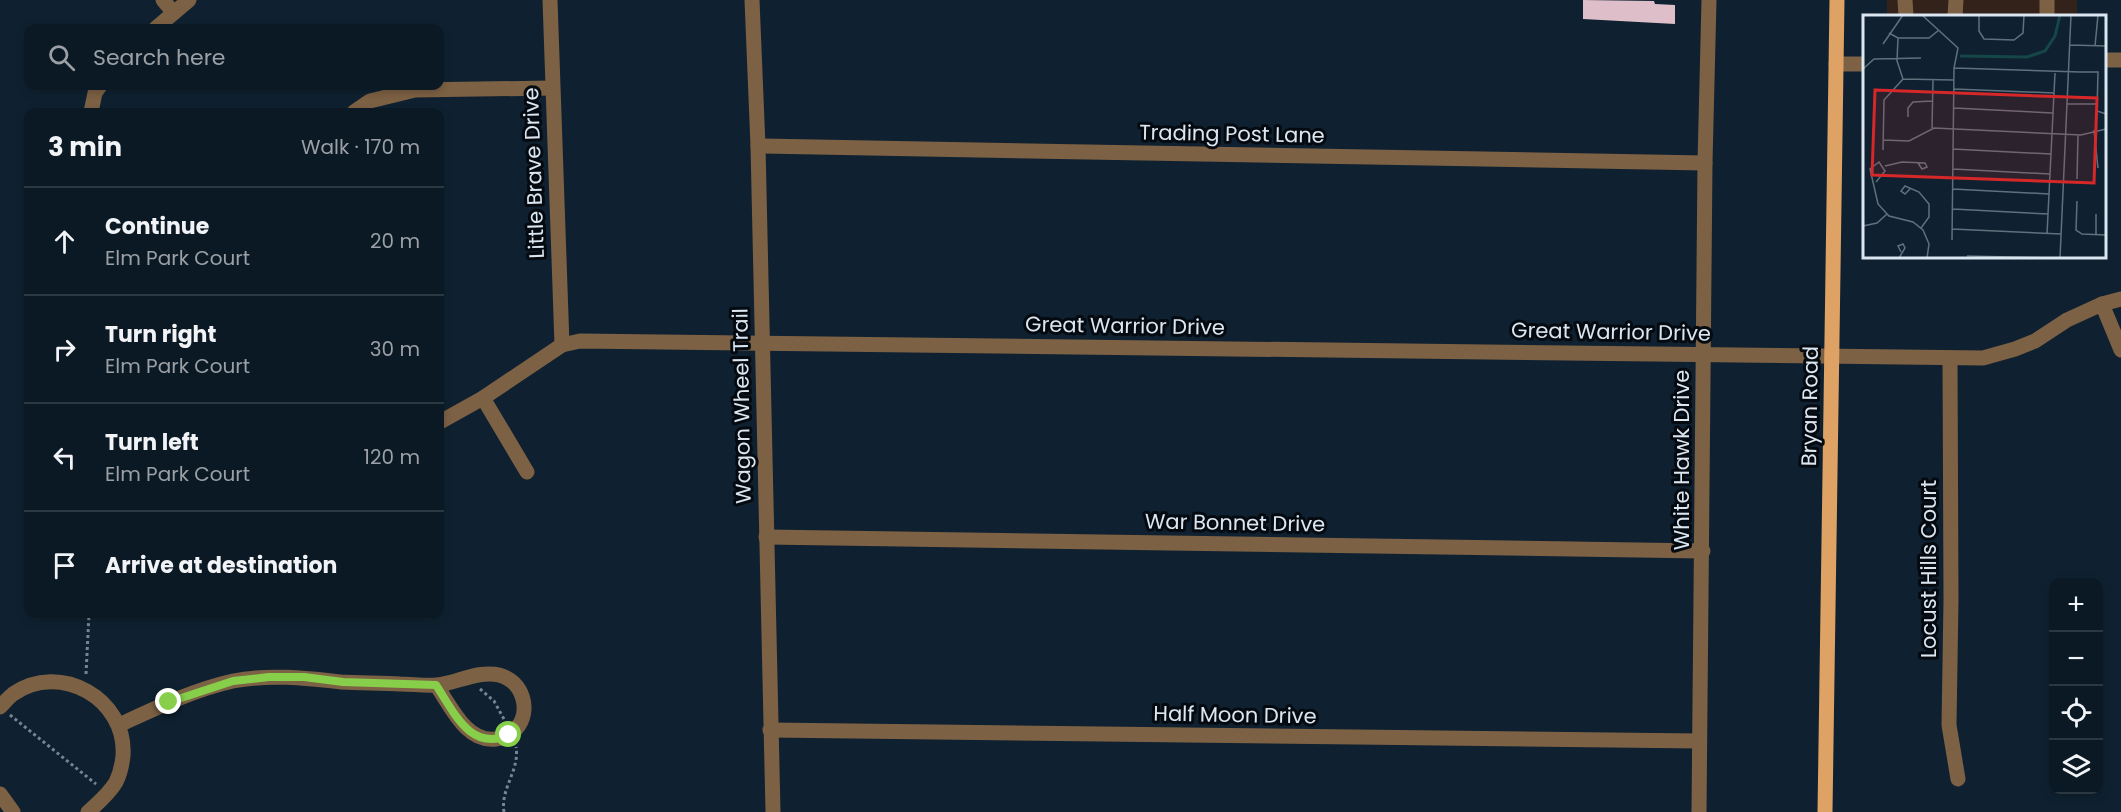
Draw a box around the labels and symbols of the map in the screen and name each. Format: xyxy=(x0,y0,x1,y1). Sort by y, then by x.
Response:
inset map xyxy=(1863,15,2106,258)
street label: Little Brave Drive xyxy=(516,87,551,259)
street label: Trading Post Lane xyxy=(1139,117,1325,150)
street label: Wagon Wheel Trail xyxy=(725,308,758,504)
street label: Great Warrior Drive xyxy=(1025,309,1225,342)
street label: Great Warrior Drive xyxy=(1511,315,1711,348)
street label: Bryan Road xyxy=(1794,346,1825,466)
street label: White Hawk Drive xyxy=(1667,370,1696,550)
street label: Locust Hills Court xyxy=(1914,480,1943,658)
street label: War Bonnet Drive xyxy=(1145,506,1325,539)
route end xyxy=(155,688,181,714)
street label: Half Moon Drive xyxy=(1153,699,1317,730)
route start xyxy=(495,721,521,747)

